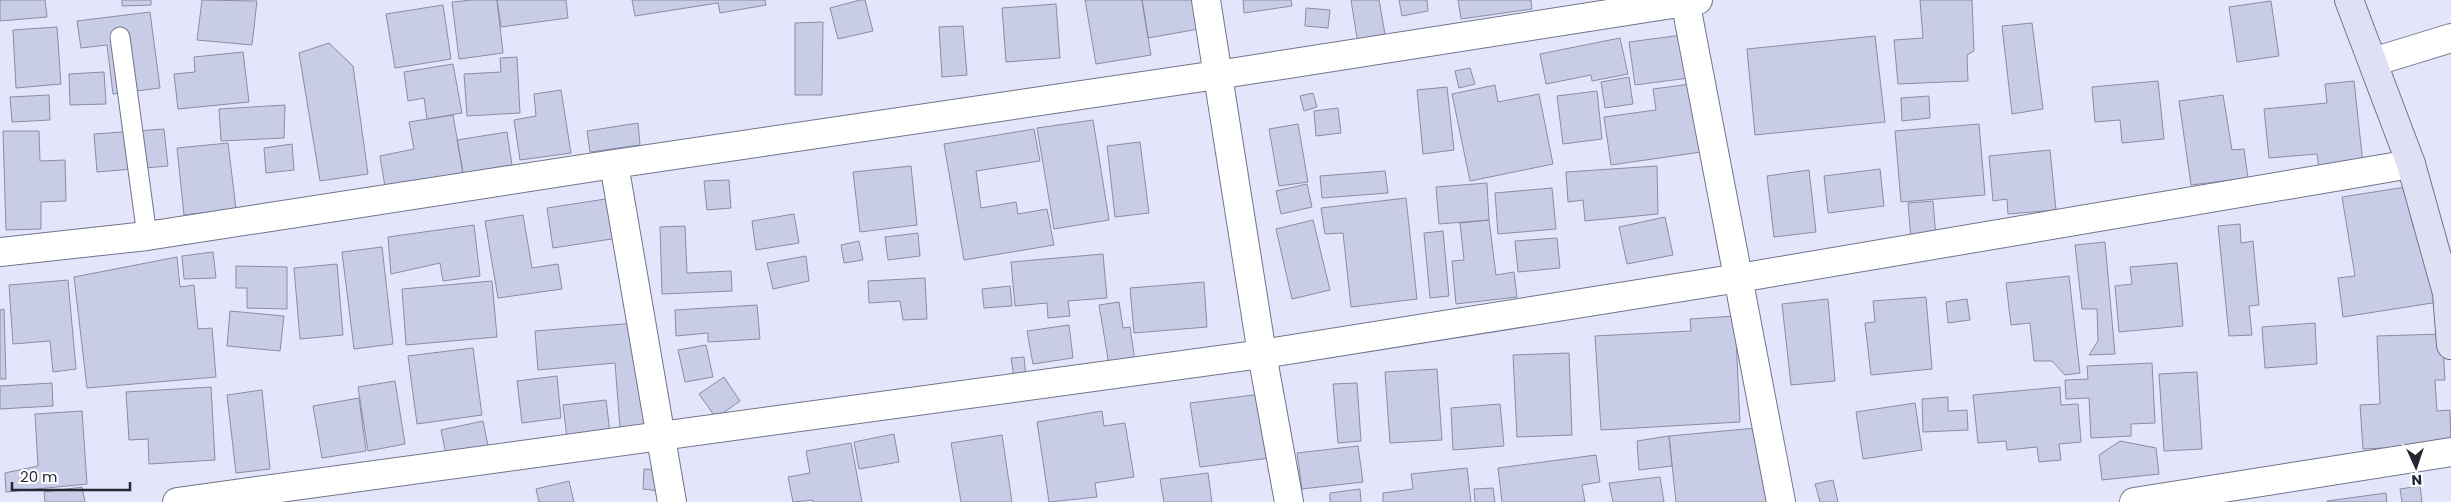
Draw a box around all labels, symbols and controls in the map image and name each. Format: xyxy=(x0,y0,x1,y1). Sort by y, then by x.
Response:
north arrow xyxy=(2391,442,2441,492)
scale bar xyxy=(12,460,130,492)
text: 20 m xyxy=(20,466,58,487)
text: N xyxy=(2411,470,2422,490)

